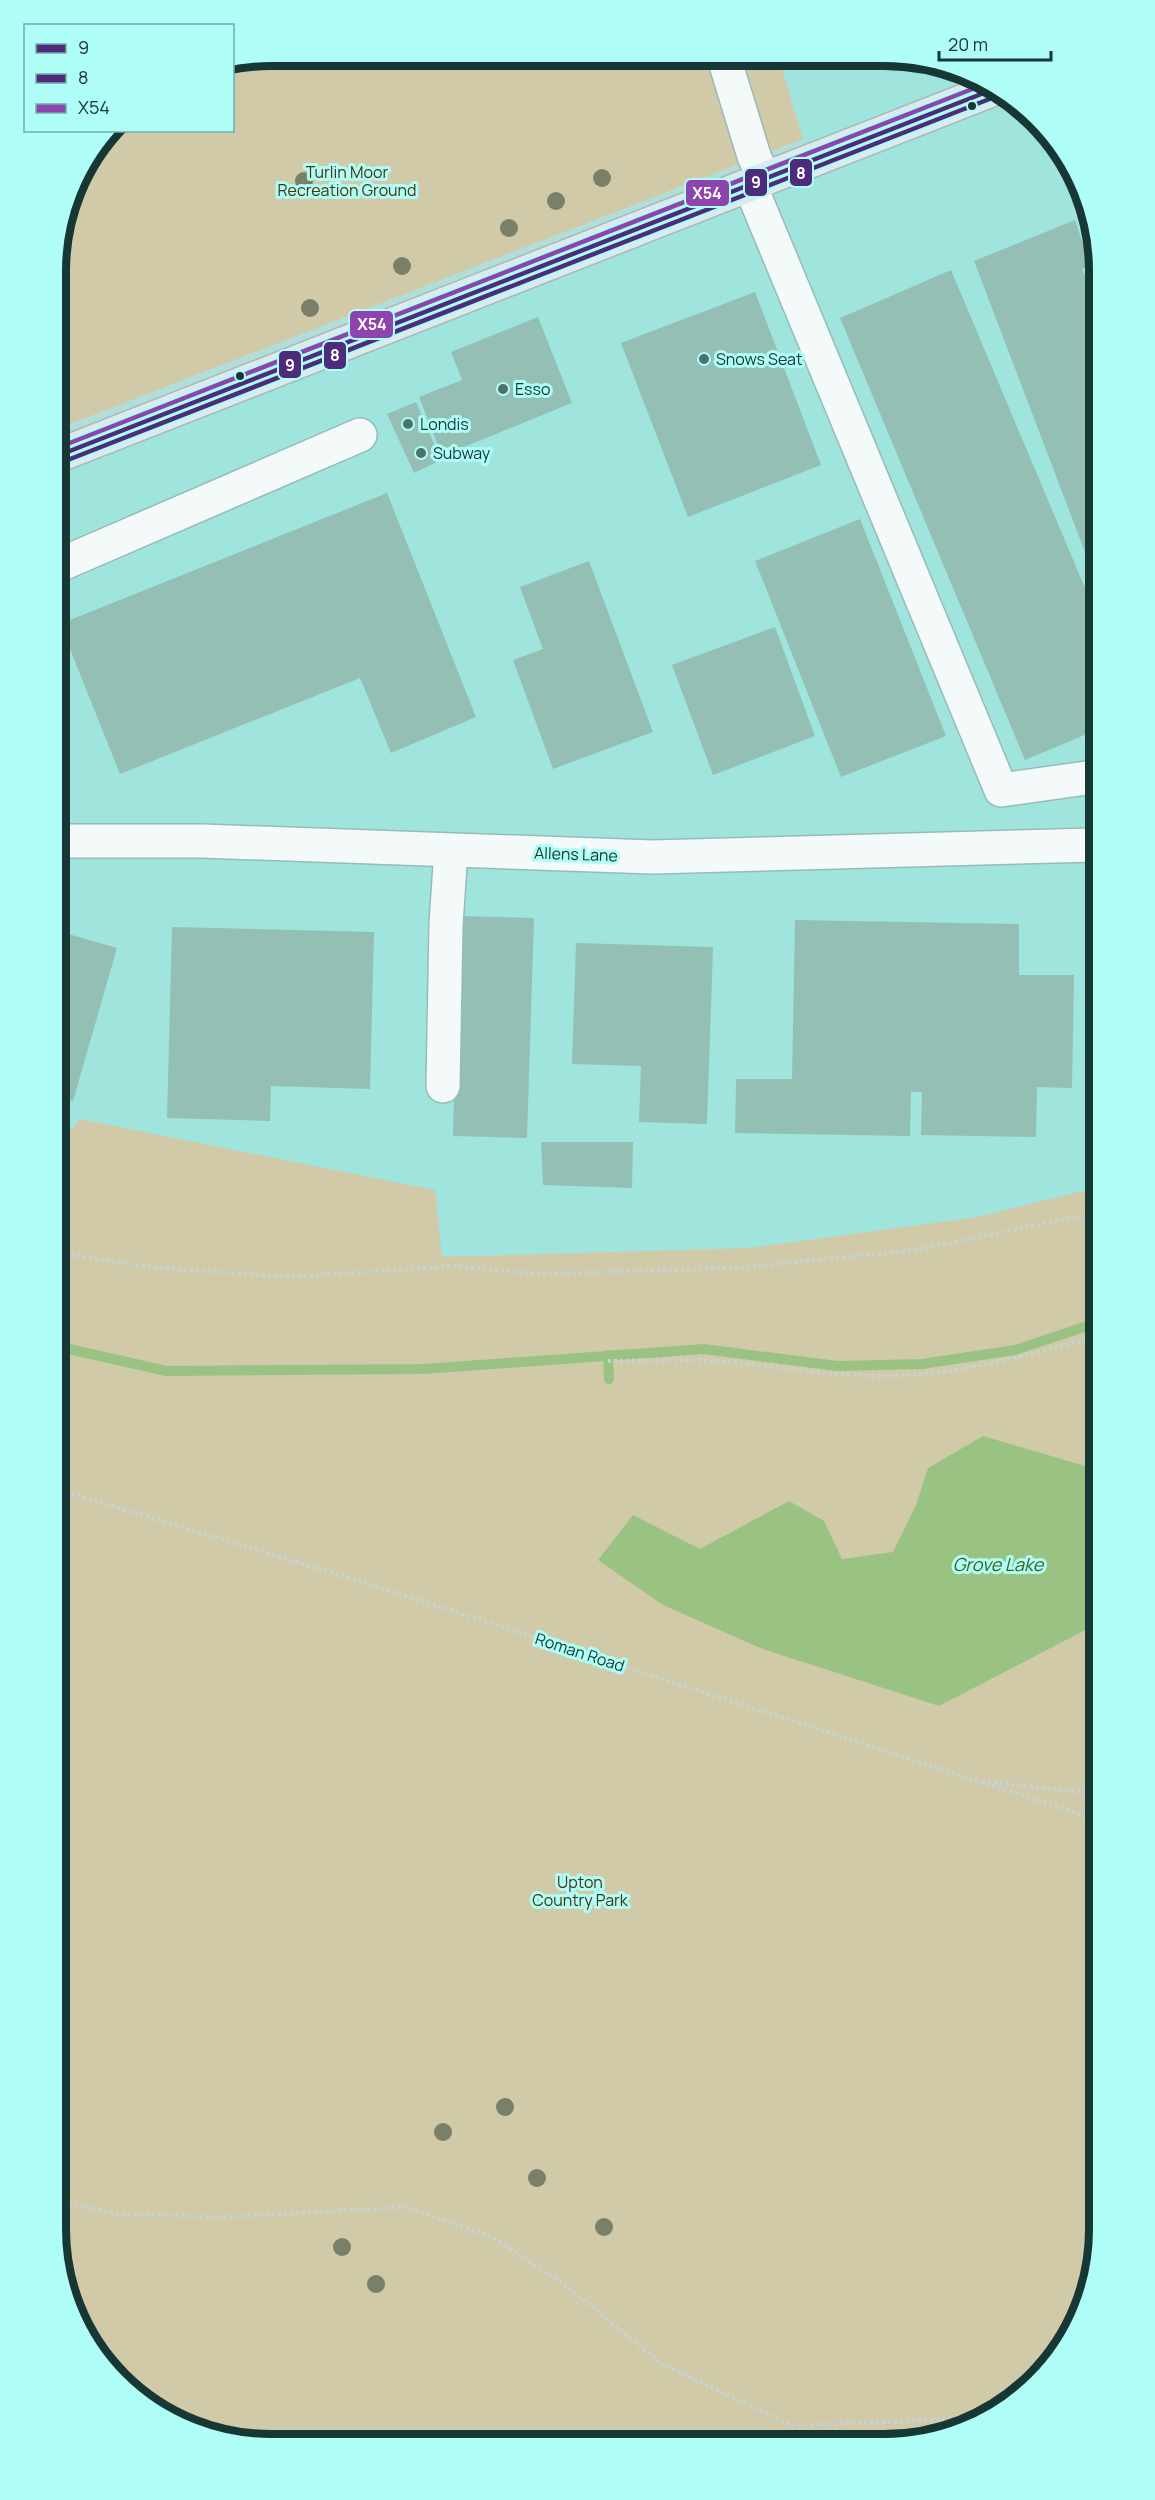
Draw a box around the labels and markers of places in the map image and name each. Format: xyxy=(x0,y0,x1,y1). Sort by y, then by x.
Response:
unlabelled marker xyxy=(966,100,978,112)
place label: Snows Seat xyxy=(716,348,802,370)
marker: Snows Seat xyxy=(697,352,711,366)
unlabelled marker xyxy=(234,370,246,382)
place label: Esso xyxy=(515,378,550,400)
marker: Esso xyxy=(496,382,510,396)
place label: Londis xyxy=(420,413,469,435)
marker: Londis xyxy=(401,417,415,431)
place label: Subway xyxy=(433,442,491,464)
marker: Subway xyxy=(414,446,428,460)

